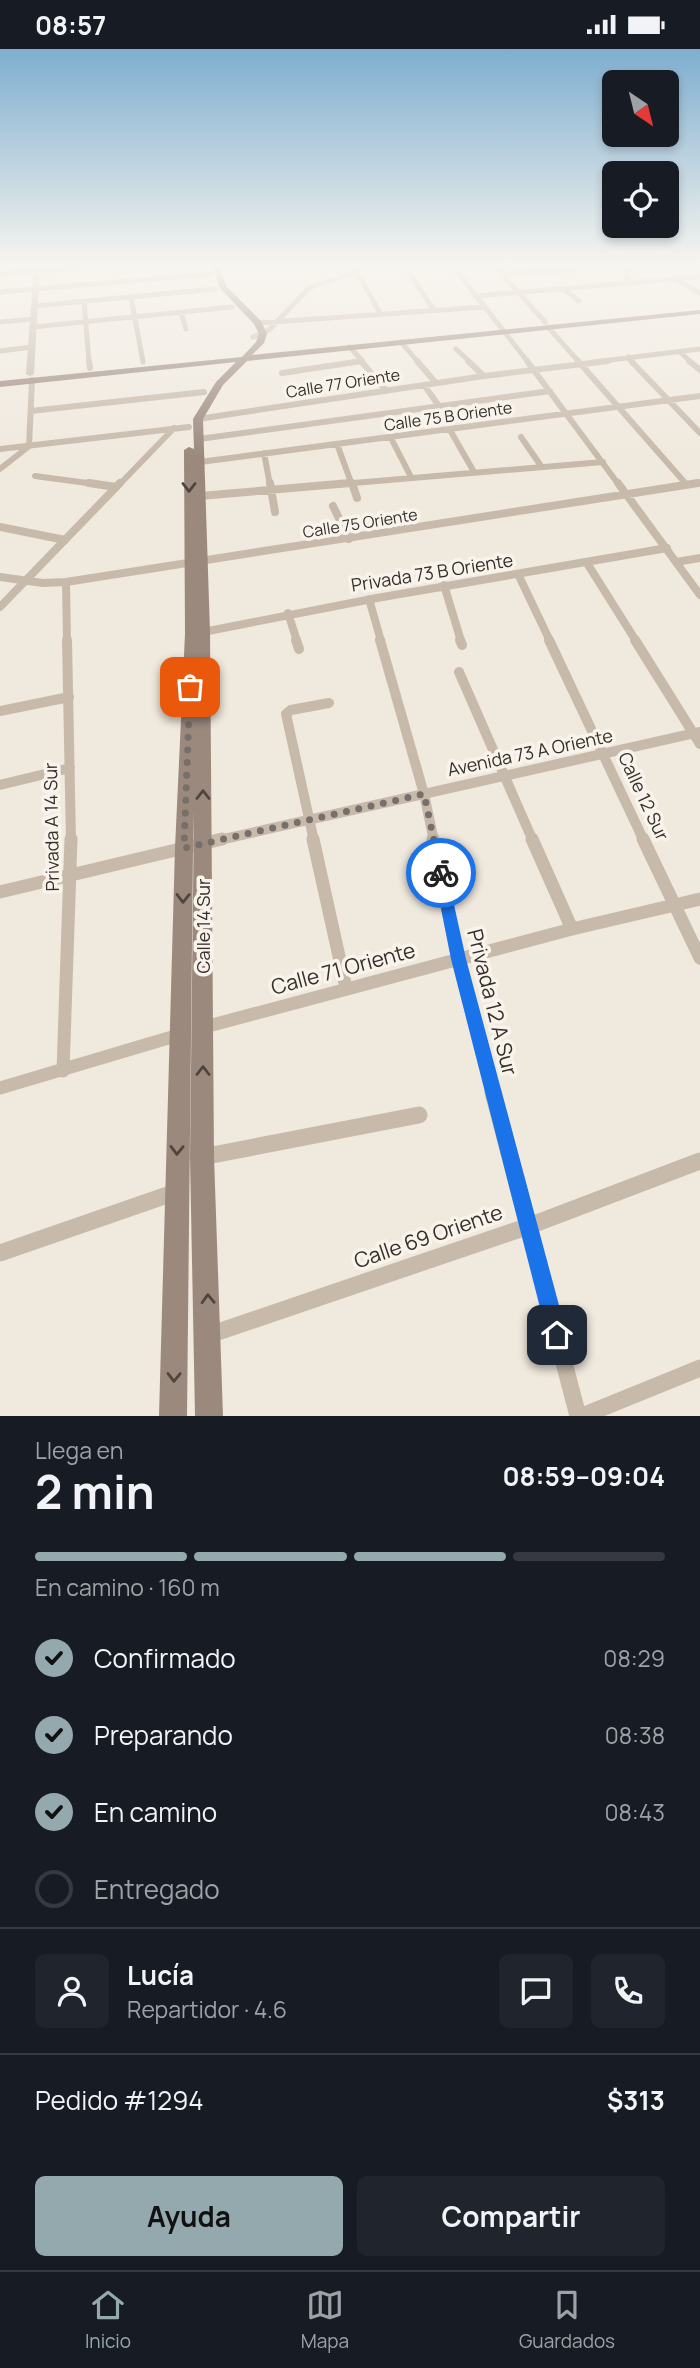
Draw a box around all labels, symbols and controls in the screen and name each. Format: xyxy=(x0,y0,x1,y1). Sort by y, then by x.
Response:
text: 08:57 xyxy=(35,7,106,43)
north arrow xyxy=(602,70,679,147)
map controls xyxy=(602,70,679,238)
button: locate xyxy=(602,161,679,238)
street label: Calle 77 Oriente xyxy=(284,363,402,403)
street label: Calle 75 B Oriente xyxy=(383,396,513,436)
one-way arrow xyxy=(181,482,197,492)
street label: Calle 75 Oriente xyxy=(301,503,419,543)
street label: Privada 73 B Oriente xyxy=(349,547,515,597)
pin xyxy=(160,657,220,717)
icon: bag xyxy=(171,668,209,706)
street label: Avenida 73 A Oriente xyxy=(445,723,615,781)
street label: Calle 12 Sur xyxy=(613,748,675,844)
street label: Privada A 14 Sur xyxy=(38,762,64,892)
one-way arrow xyxy=(195,789,211,800)
courier xyxy=(406,838,476,908)
icon: bike xyxy=(422,854,460,892)
street label: Calle 14 Sur xyxy=(191,878,215,973)
one-way arrow xyxy=(175,892,190,903)
street label: Privada 12 A Sur xyxy=(461,926,525,1079)
street label: Calle 71 Oriente xyxy=(268,935,418,1001)
one-way arrow xyxy=(195,1066,211,1076)
one-way arrow xyxy=(169,1145,185,1155)
street label: Calle 69 Oriente xyxy=(350,1197,506,1275)
one-way arrow xyxy=(200,1293,215,1304)
pin xyxy=(527,1305,587,1365)
icon: home xyxy=(538,1316,576,1354)
one-way arrow xyxy=(166,1372,181,1383)
text: Llega en xyxy=(35,1434,123,1466)
text: 08:59–09:04 xyxy=(503,1458,665,1494)
text: 2 min xyxy=(35,1460,155,1523)
text: En camino · 160 m xyxy=(35,1571,220,1603)
icon: check xyxy=(35,1639,73,1677)
text: Confirmado xyxy=(94,1640,236,1676)
text: 08:29 xyxy=(603,1642,665,1674)
icon: check xyxy=(35,1716,73,1754)
text: Preparando xyxy=(94,1717,233,1753)
text: 08:38 xyxy=(605,1719,665,1751)
icon: check xyxy=(35,1793,73,1831)
text: En camino xyxy=(94,1794,217,1830)
text: 08:43 xyxy=(604,1796,665,1828)
text: Entregado xyxy=(94,1871,220,1907)
button: person xyxy=(35,1954,109,2028)
button: chat xyxy=(499,1954,573,2028)
button: phone xyxy=(591,1954,665,2028)
text: Lucía xyxy=(127,1957,194,1993)
text: Repartidor · 4.6 xyxy=(127,1993,287,2025)
text: Pedido #1294 xyxy=(35,2082,204,2118)
text: $313 xyxy=(607,2082,665,2118)
button: Ayuda xyxy=(35,2176,343,2256)
button: Compartir xyxy=(357,2176,665,2256)
tab: Inicio xyxy=(85,2286,131,2354)
tab: Mapa xyxy=(301,2286,349,2354)
tab: Guardados xyxy=(519,2286,615,2354)

